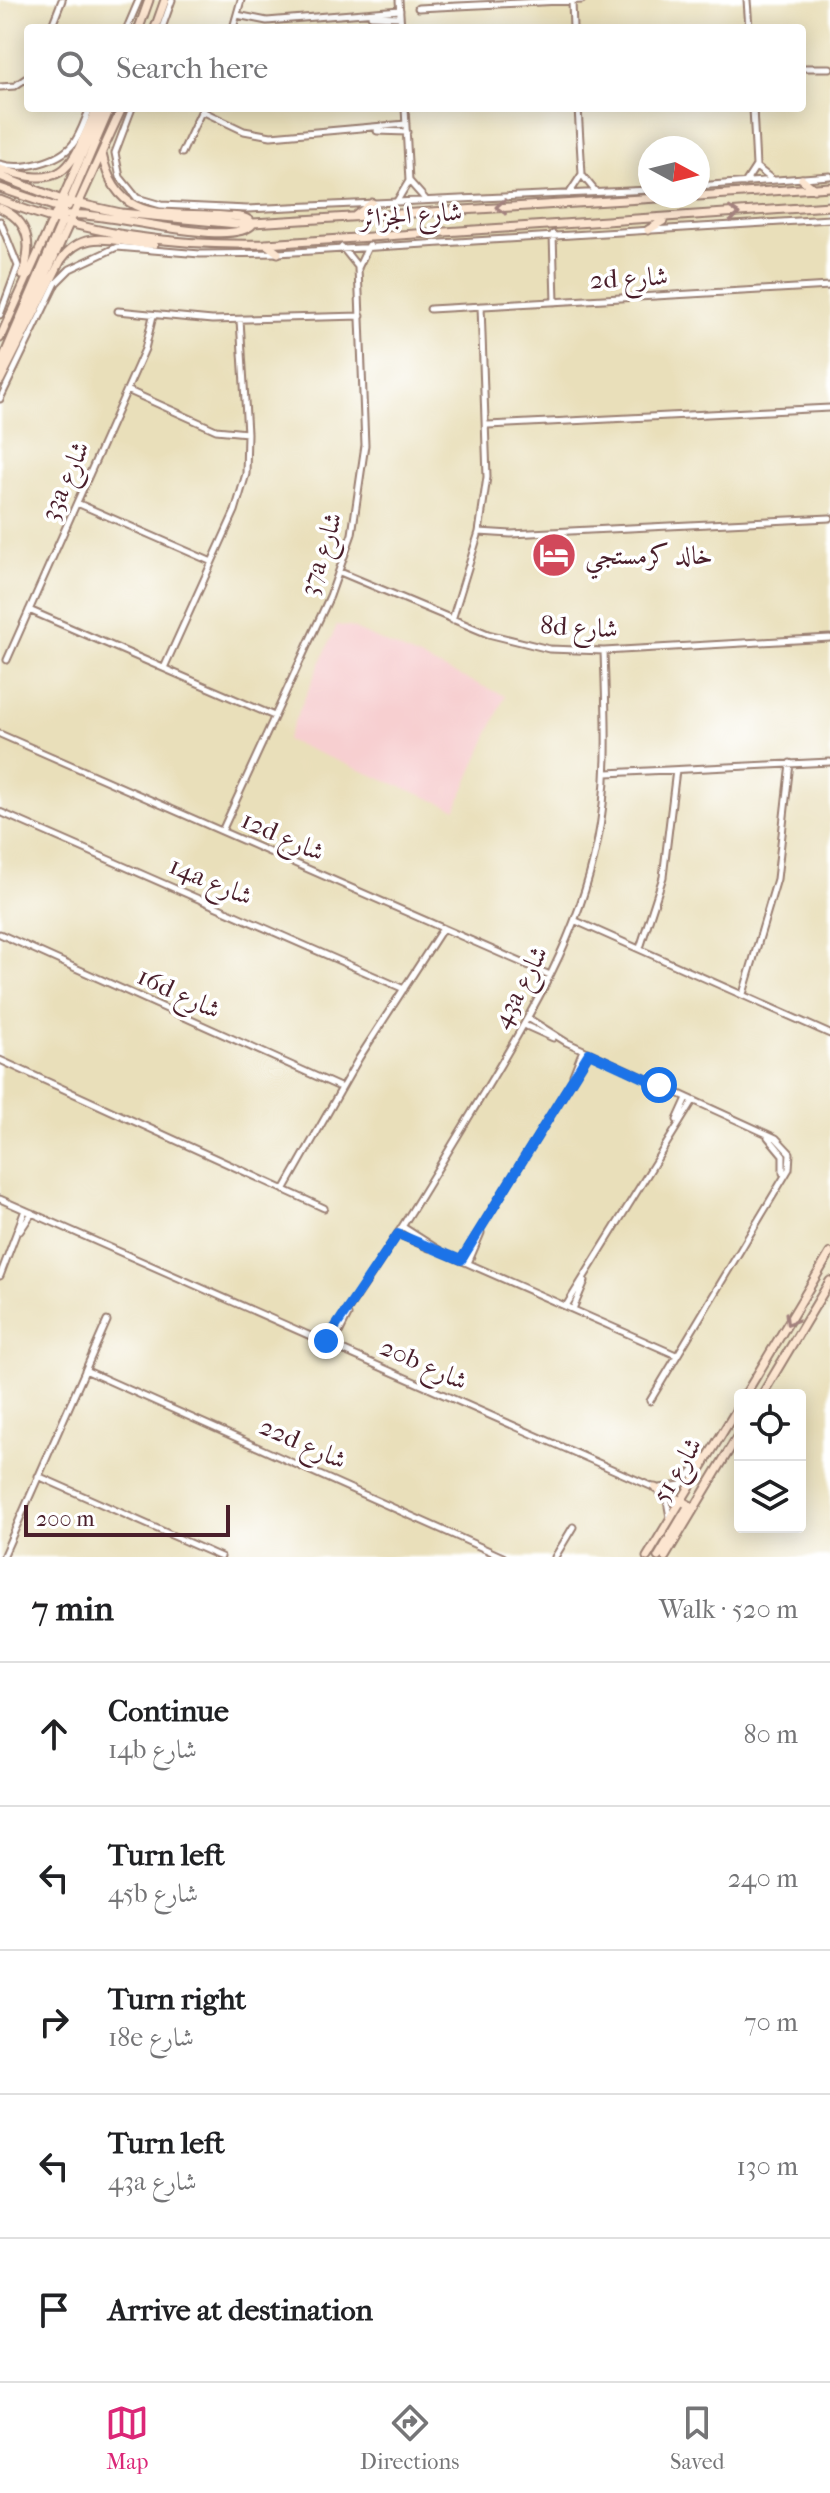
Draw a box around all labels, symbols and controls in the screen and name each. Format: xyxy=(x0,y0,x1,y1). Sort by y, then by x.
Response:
search box xyxy=(24,24,806,112)
icon: search xyxy=(52,46,96,90)
text: Search here xyxy=(116,51,268,86)
north arrow xyxy=(638,136,710,208)
street label: شارع الجزائر xyxy=(356,196,464,240)
one-way arrow xyxy=(494,198,507,215)
one-way arrow xyxy=(728,206,741,223)
street label: 2d شارع xyxy=(589,260,669,302)
street label: 33a شارع xyxy=(34,436,102,528)
street label: 37a شارع xyxy=(293,508,355,602)
hotel icon: خالد كرمستجي xyxy=(530,531,578,579)
place label: خالد كرمستجي xyxy=(585,540,713,580)
street label: 8d شارع xyxy=(539,609,619,651)
street label: 12d شارع xyxy=(234,804,329,873)
street label: 14a شارع xyxy=(162,850,257,918)
street label: 43a شارع xyxy=(485,941,560,1036)
street label: 16d شارع xyxy=(130,960,225,1031)
route start xyxy=(641,1067,677,1103)
one-way arrow xyxy=(784,1311,800,1326)
route end xyxy=(308,1323,344,1359)
street label: 20b شارع xyxy=(373,1331,472,1402)
map controls xyxy=(734,1389,806,1533)
button: locate xyxy=(734,1389,806,1461)
street label: 22d شارع xyxy=(252,1410,351,1481)
street label: شارع 51 xyxy=(645,1431,714,1512)
button: layers xyxy=(734,1461,806,1533)
scale bar xyxy=(24,1501,230,1537)
text: 200 m xyxy=(36,1506,95,1532)
text: 7 min xyxy=(32,1589,114,1629)
text: Walk · 520 m xyxy=(659,1594,798,1625)
text: Continue xyxy=(108,1694,229,1729)
icon: ahead xyxy=(32,1712,76,1756)
text: 80 m xyxy=(743,1719,798,1750)
text: 14b شارع xyxy=(108,1734,197,1765)
text: Turn left xyxy=(108,1838,225,1873)
icon: left xyxy=(32,1856,76,1900)
text: 240 m xyxy=(728,1863,798,1894)
text: 45b شارع xyxy=(108,1878,198,1909)
text: Turn right xyxy=(108,1982,246,2017)
icon: right xyxy=(32,2000,76,2044)
text: 70 m xyxy=(744,2007,798,2038)
text: 18e شارع xyxy=(108,2022,194,2053)
text: Turn left xyxy=(108,2126,225,2161)
icon: left xyxy=(32,2144,76,2188)
text: 130 m xyxy=(737,2151,798,2182)
text: 43a شارع xyxy=(108,2166,197,2197)
icon: arrive xyxy=(32,2288,76,2332)
text: Arrive at destination xyxy=(108,2293,373,2328)
tab: Map xyxy=(105,2401,149,2475)
tab: Directions xyxy=(360,2401,459,2475)
tab: Saved xyxy=(670,2401,725,2475)

